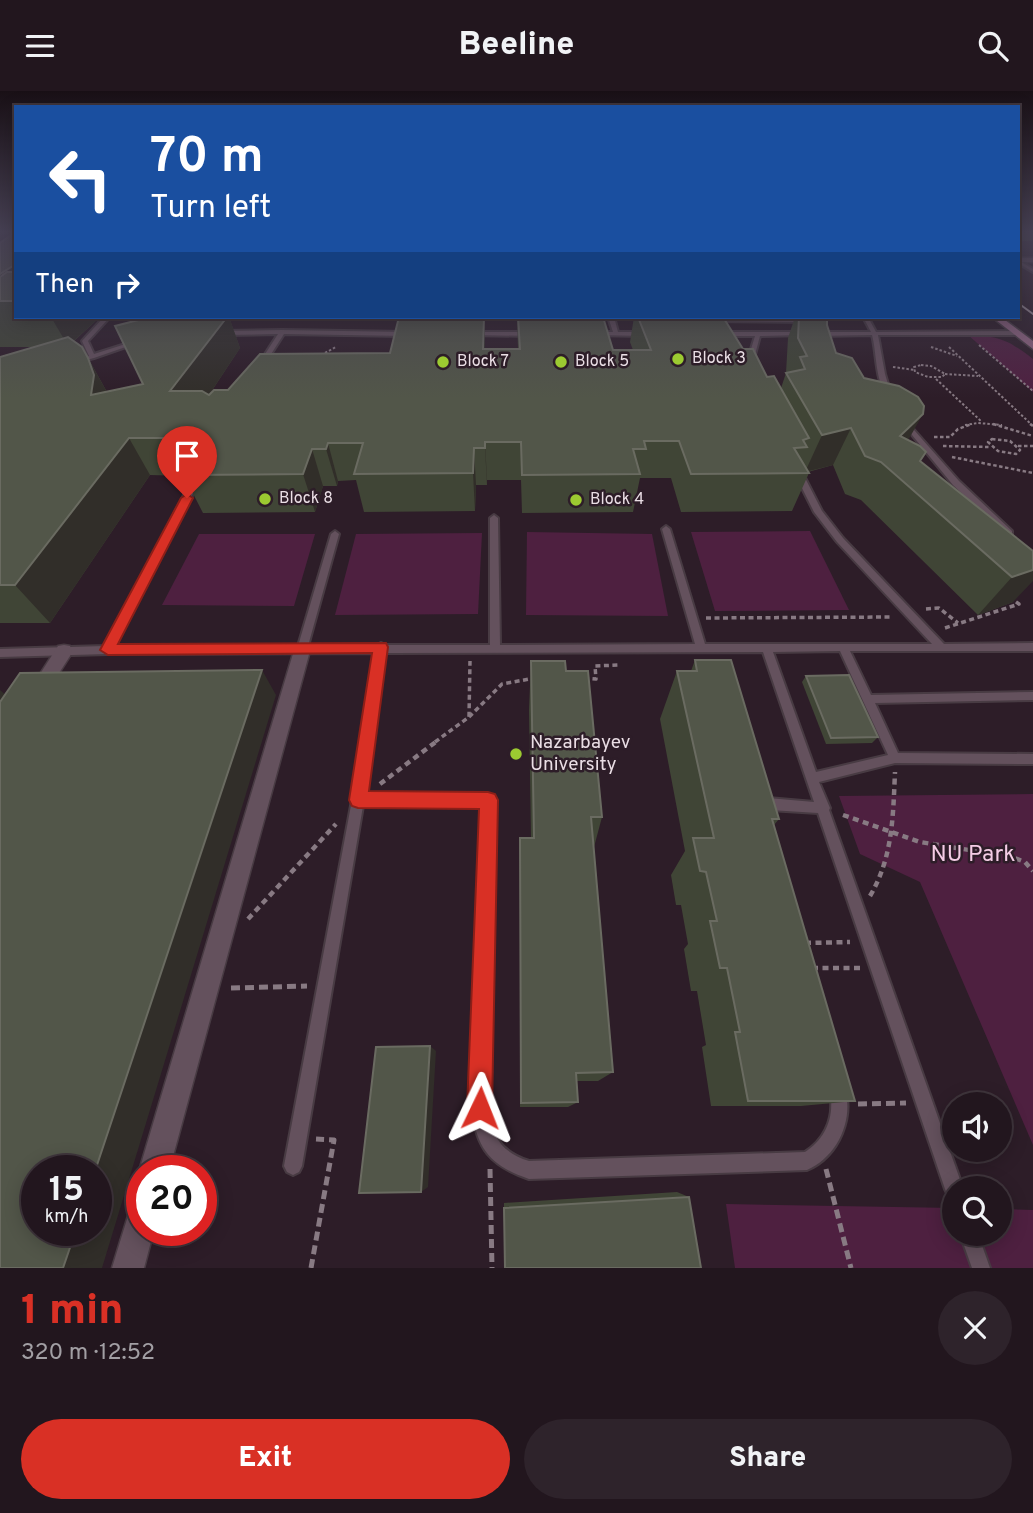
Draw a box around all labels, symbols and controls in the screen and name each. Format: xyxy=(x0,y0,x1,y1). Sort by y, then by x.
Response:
text: Beeline xyxy=(459,26,574,66)
icon: menu xyxy=(21,27,59,65)
icon: search xyxy=(974,27,1012,65)
text: 70 m xyxy=(150,128,264,190)
icon: left xyxy=(35,133,126,224)
text: Turn left xyxy=(150,189,271,229)
icon: right xyxy=(108,266,146,304)
text: Then xyxy=(35,269,94,302)
place label: Block 3 xyxy=(692,349,746,369)
marker: Block 3 xyxy=(670,351,686,367)
place label: Block 7 xyxy=(457,352,509,372)
place label: Block 5 xyxy=(575,352,629,372)
marker: Block 7 xyxy=(435,354,451,370)
marker: Block 5 xyxy=(553,354,569,370)
pin xyxy=(157,426,217,498)
icon: arrive xyxy=(168,437,206,475)
place label: Block 8 xyxy=(279,489,333,509)
place label: Block 4 xyxy=(590,490,644,510)
marker: Block 8 xyxy=(257,491,273,507)
marker: Block 4 xyxy=(568,492,584,508)
place label: Nazarbayev University xyxy=(530,731,631,777)
marker: Nazarbayev University xyxy=(508,746,524,762)
park label: NU Park xyxy=(930,841,1016,870)
position arrow xyxy=(443,1071,517,1145)
map controls xyxy=(942,1092,1012,1246)
button: sound xyxy=(942,1092,1012,1162)
speed limit sign: 20 xyxy=(126,1155,217,1246)
text: 15 xyxy=(49,1169,84,1213)
button: search xyxy=(942,1176,1012,1246)
text: km/h xyxy=(45,1206,88,1229)
text: 1 min xyxy=(21,1286,124,1339)
button: close xyxy=(938,1291,1012,1365)
text: 320 m · 12:52 xyxy=(21,1339,155,1368)
button: Exit xyxy=(21,1419,510,1499)
button: Share xyxy=(524,1419,1012,1499)

